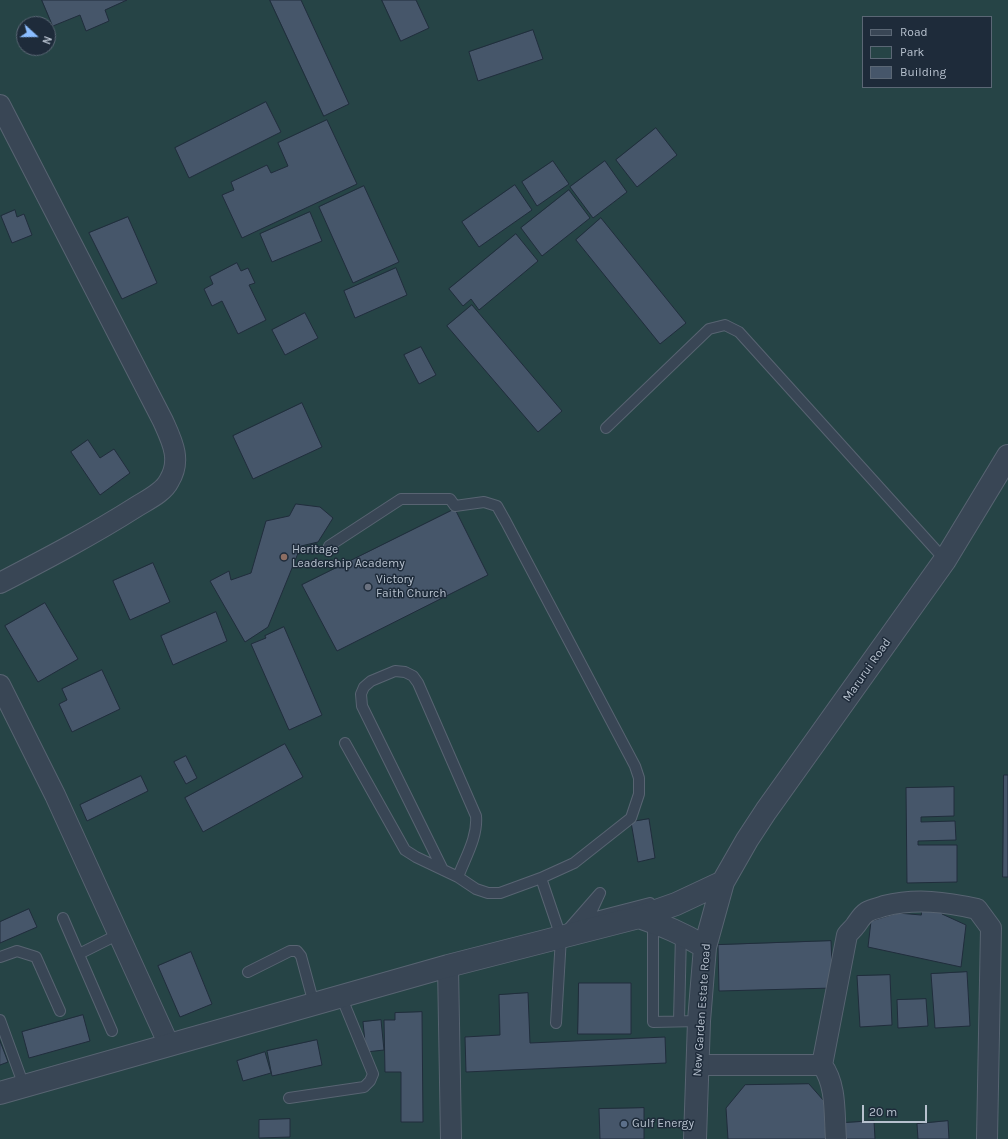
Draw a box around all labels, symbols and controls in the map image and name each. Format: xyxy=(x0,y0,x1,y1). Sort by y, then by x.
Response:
north arrow xyxy=(16,16,56,56)
legend xyxy=(862,16,992,88)
text: Road xyxy=(900,25,928,39)
text: N xyxy=(39,34,54,46)
text: Park xyxy=(900,45,924,59)
text: Building xyxy=(900,65,946,79)
place label: Heritage Leadership Academy xyxy=(292,543,405,571)
marker: Heritage Leadership Academy xyxy=(279,552,289,562)
place label: Victory Faith Church xyxy=(376,573,446,601)
marker: Victory Faith Church xyxy=(363,582,373,592)
street label: Marurui Road xyxy=(840,636,894,704)
street label: New Garden Estate Road xyxy=(690,943,714,1077)
scale bar xyxy=(864,1097,929,1123)
text: 20 m xyxy=(869,1105,897,1119)
place label: Gulf Energy xyxy=(632,1117,694,1131)
marker: Gulf Energy xyxy=(619,1119,629,1129)

